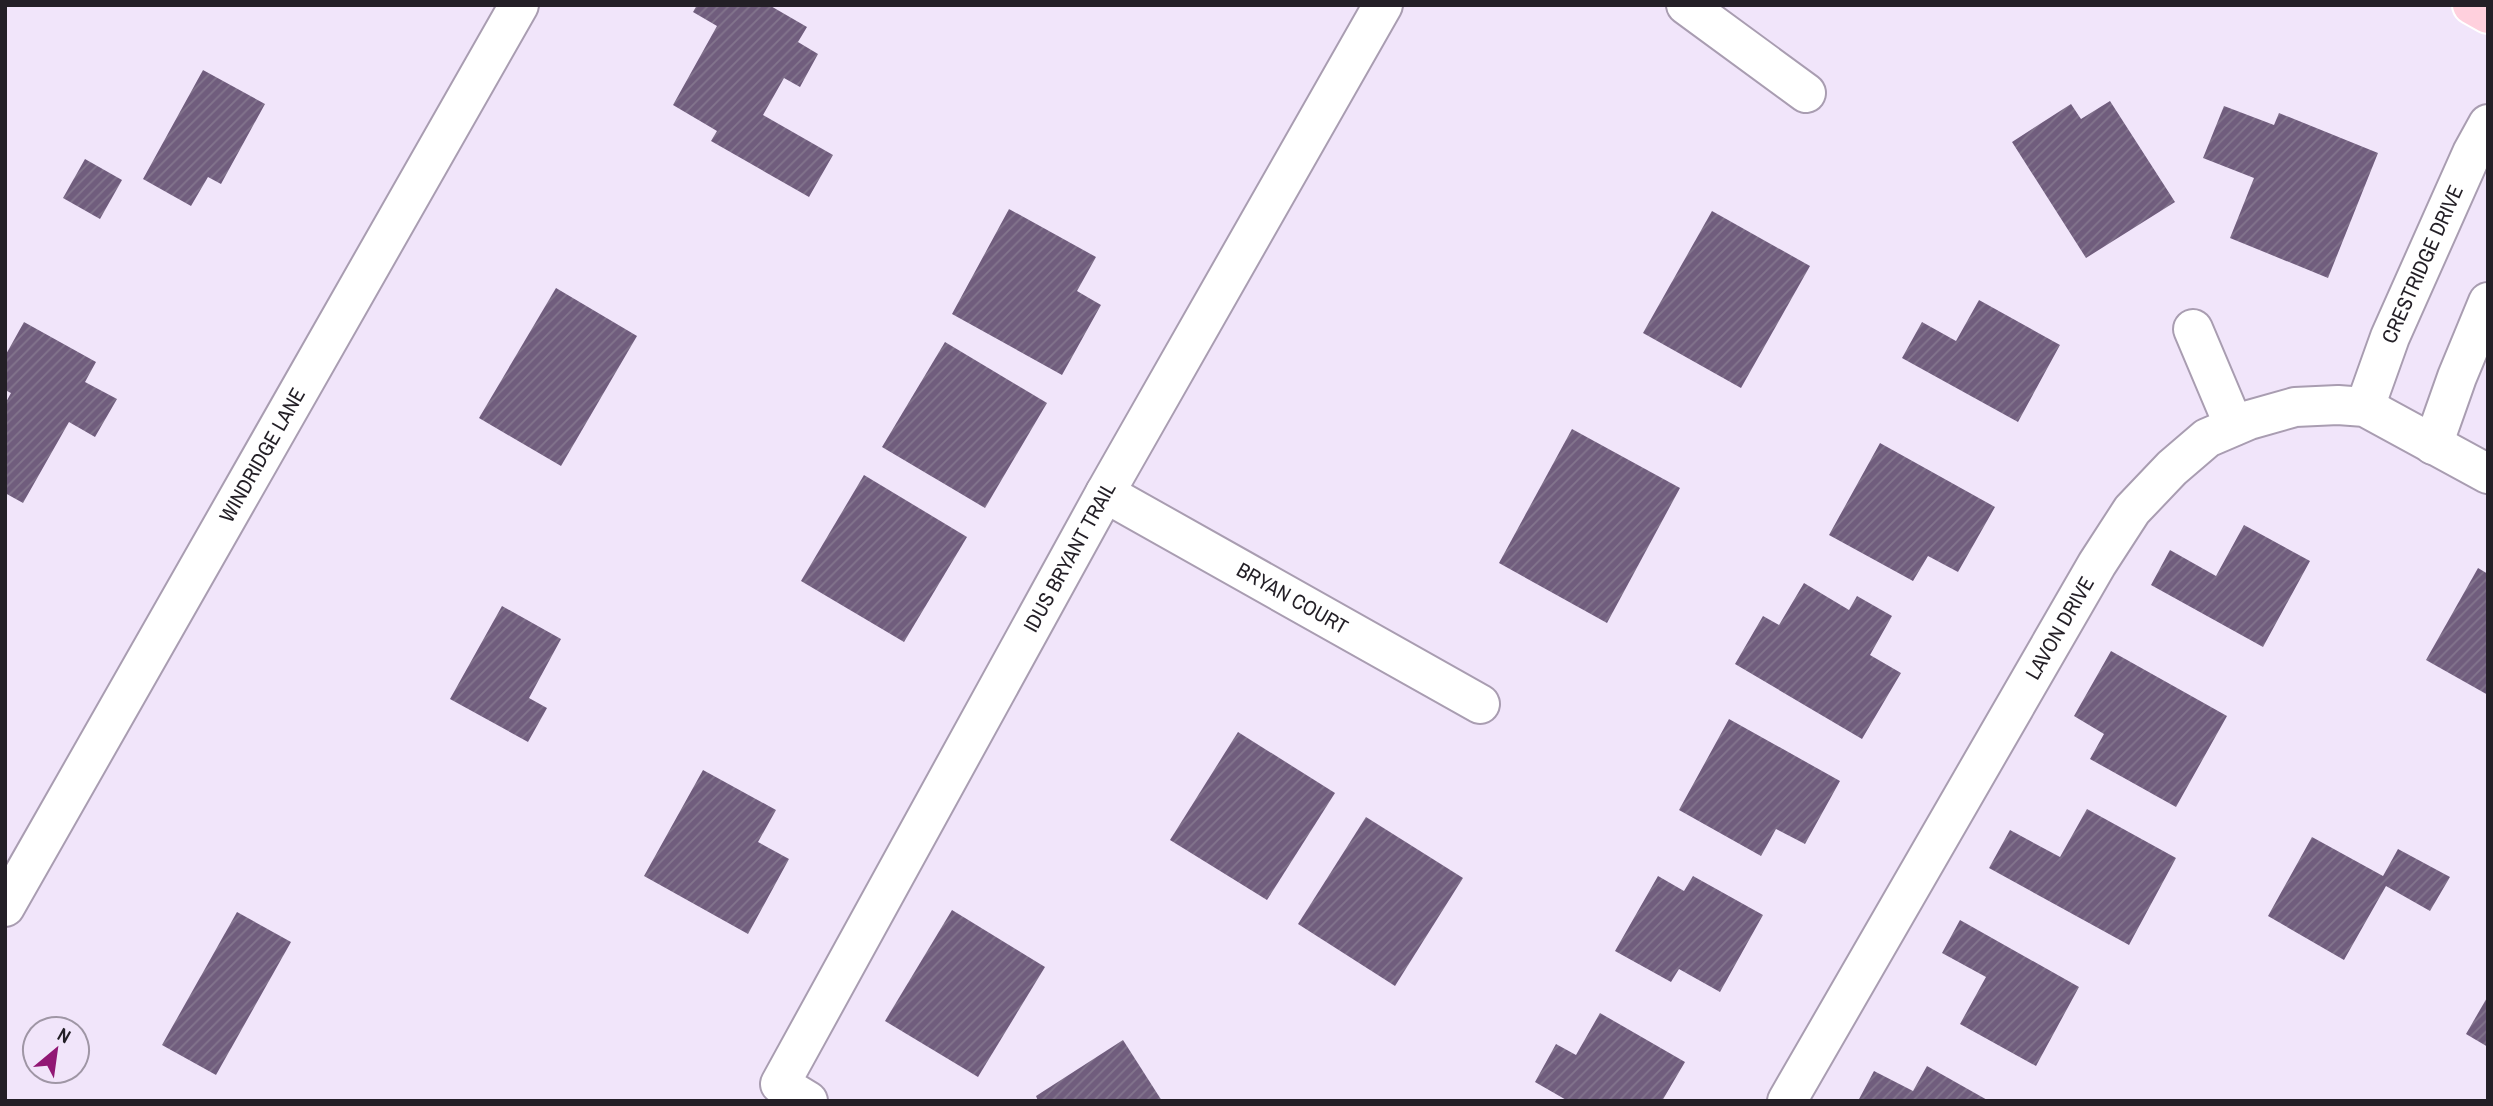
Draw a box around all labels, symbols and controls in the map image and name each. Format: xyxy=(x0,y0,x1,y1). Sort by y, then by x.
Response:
street label: CRESTRIDGE DRIVE xyxy=(2374,180,2470,348)
street label: WINDRIDGE LANE xyxy=(212,382,312,527)
street label: IDUS BRYANT TRAIL xyxy=(1016,476,1123,637)
street label: BRYAN COURT xyxy=(1232,555,1354,641)
street label: LAVON DRIVE xyxy=(2018,571,2101,685)
north arrow xyxy=(21,1015,91,1085)
text: N xyxy=(53,1021,75,1049)

